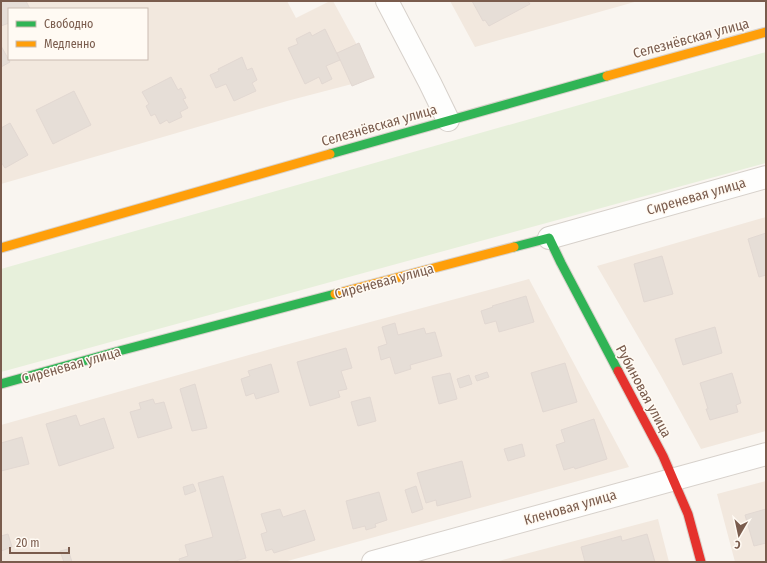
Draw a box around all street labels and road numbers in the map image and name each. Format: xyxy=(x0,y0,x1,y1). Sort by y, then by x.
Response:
street label: Селезнёвская улица xyxy=(631,15,751,62)
street label: Селезнёвская улица xyxy=(319,101,439,150)
street label: Сиреневая улица xyxy=(645,174,748,219)
street label: Сиреневая улица xyxy=(333,260,436,303)
street label: Рубиновая улица xyxy=(612,342,675,440)
street label: Сиреневая улица xyxy=(20,343,123,388)
street label: Кленовая улица xyxy=(522,486,619,529)

